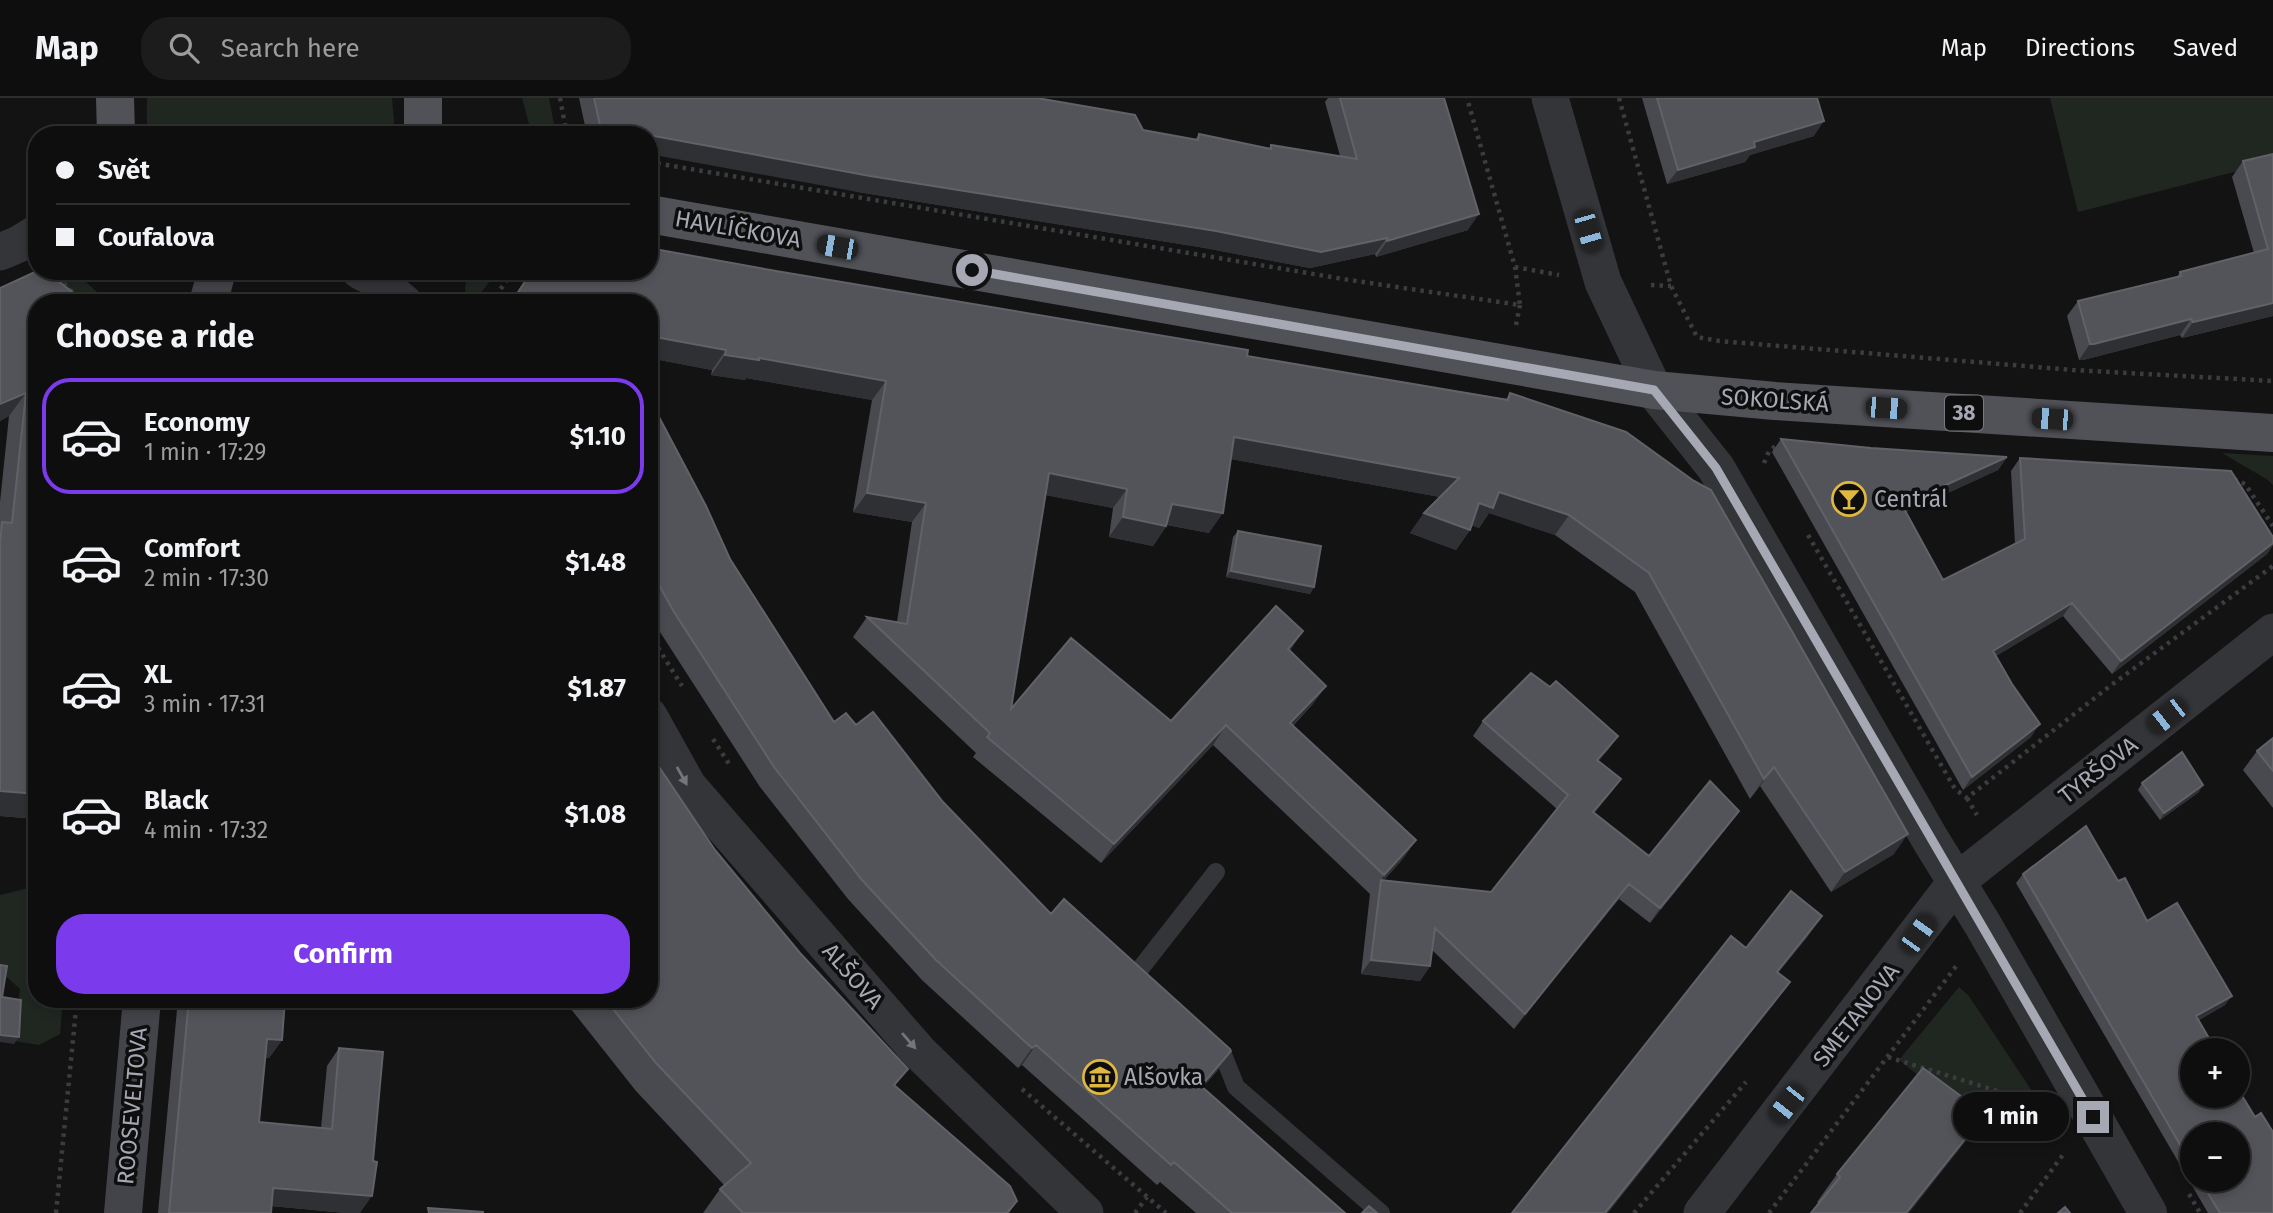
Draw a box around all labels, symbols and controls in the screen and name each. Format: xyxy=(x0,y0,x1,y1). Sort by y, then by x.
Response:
search box xyxy=(141,17,631,80)
text: Map xyxy=(35,28,99,68)
icon: search xyxy=(165,29,203,67)
text: Search here xyxy=(221,33,360,64)
text: Map xyxy=(1941,34,1987,62)
text: Directions xyxy=(2025,34,2135,62)
text: Saved xyxy=(2173,34,2238,62)
text: Svět xyxy=(98,155,150,186)
street label: HAVLÍČKOVA xyxy=(673,203,804,254)
car xyxy=(1573,208,1604,254)
text: Coufalova xyxy=(98,222,215,253)
car xyxy=(815,233,860,261)
route start xyxy=(956,254,988,286)
text: Choose a ride xyxy=(56,317,254,355)
street label: SOKOLSKÁ xyxy=(1720,381,1831,418)
car xyxy=(1865,396,1908,420)
road number: 38 xyxy=(1945,396,1983,430)
icon: car xyxy=(60,405,123,468)
text: Economy xyxy=(144,407,250,438)
car xyxy=(2031,407,2074,431)
text: $1.10 xyxy=(570,421,626,452)
text: 1 min · 17:29 xyxy=(144,438,266,466)
bar icon: Centrál xyxy=(1830,480,1868,518)
place label: Centrál xyxy=(1874,485,1948,513)
icon: car xyxy=(60,531,123,594)
text: Comfort xyxy=(144,533,240,564)
text: $1.48 xyxy=(565,547,626,578)
text: 2 min · 17:30 xyxy=(144,564,269,592)
icon: car xyxy=(60,657,123,720)
text: XL xyxy=(144,659,172,690)
text: $1.87 xyxy=(567,673,626,704)
text: 3 min · 17:31 xyxy=(144,690,266,718)
car xyxy=(2144,695,2191,737)
street label: TYRŠOVA xyxy=(2052,729,2144,809)
one-way arrow xyxy=(676,766,688,785)
icon: car xyxy=(60,783,123,846)
text: Black xyxy=(144,785,209,816)
text: $1.08 xyxy=(564,799,626,830)
text: 4 min · 17:32 xyxy=(144,816,268,844)
car xyxy=(1898,911,1939,957)
button: Confirm xyxy=(56,914,630,994)
street label: ALŠOVA xyxy=(817,937,891,1015)
street label: SMETANOVA xyxy=(1807,957,1906,1072)
street label: ROOSEVELTOVA xyxy=(111,1025,153,1186)
one-way arrow xyxy=(901,1033,916,1050)
map controls xyxy=(2180,1038,2250,1192)
button: + xyxy=(2180,1038,2250,1108)
museum icon: Alšovka xyxy=(1081,1058,1119,1096)
place label: Alšovka xyxy=(1124,1063,1203,1091)
car xyxy=(1766,1081,1809,1127)
callout: 1 min xyxy=(1953,1093,2068,1142)
route end xyxy=(2077,1101,2109,1133)
text: 1 min xyxy=(1983,1102,2039,1130)
button: − xyxy=(2180,1122,2250,1192)

